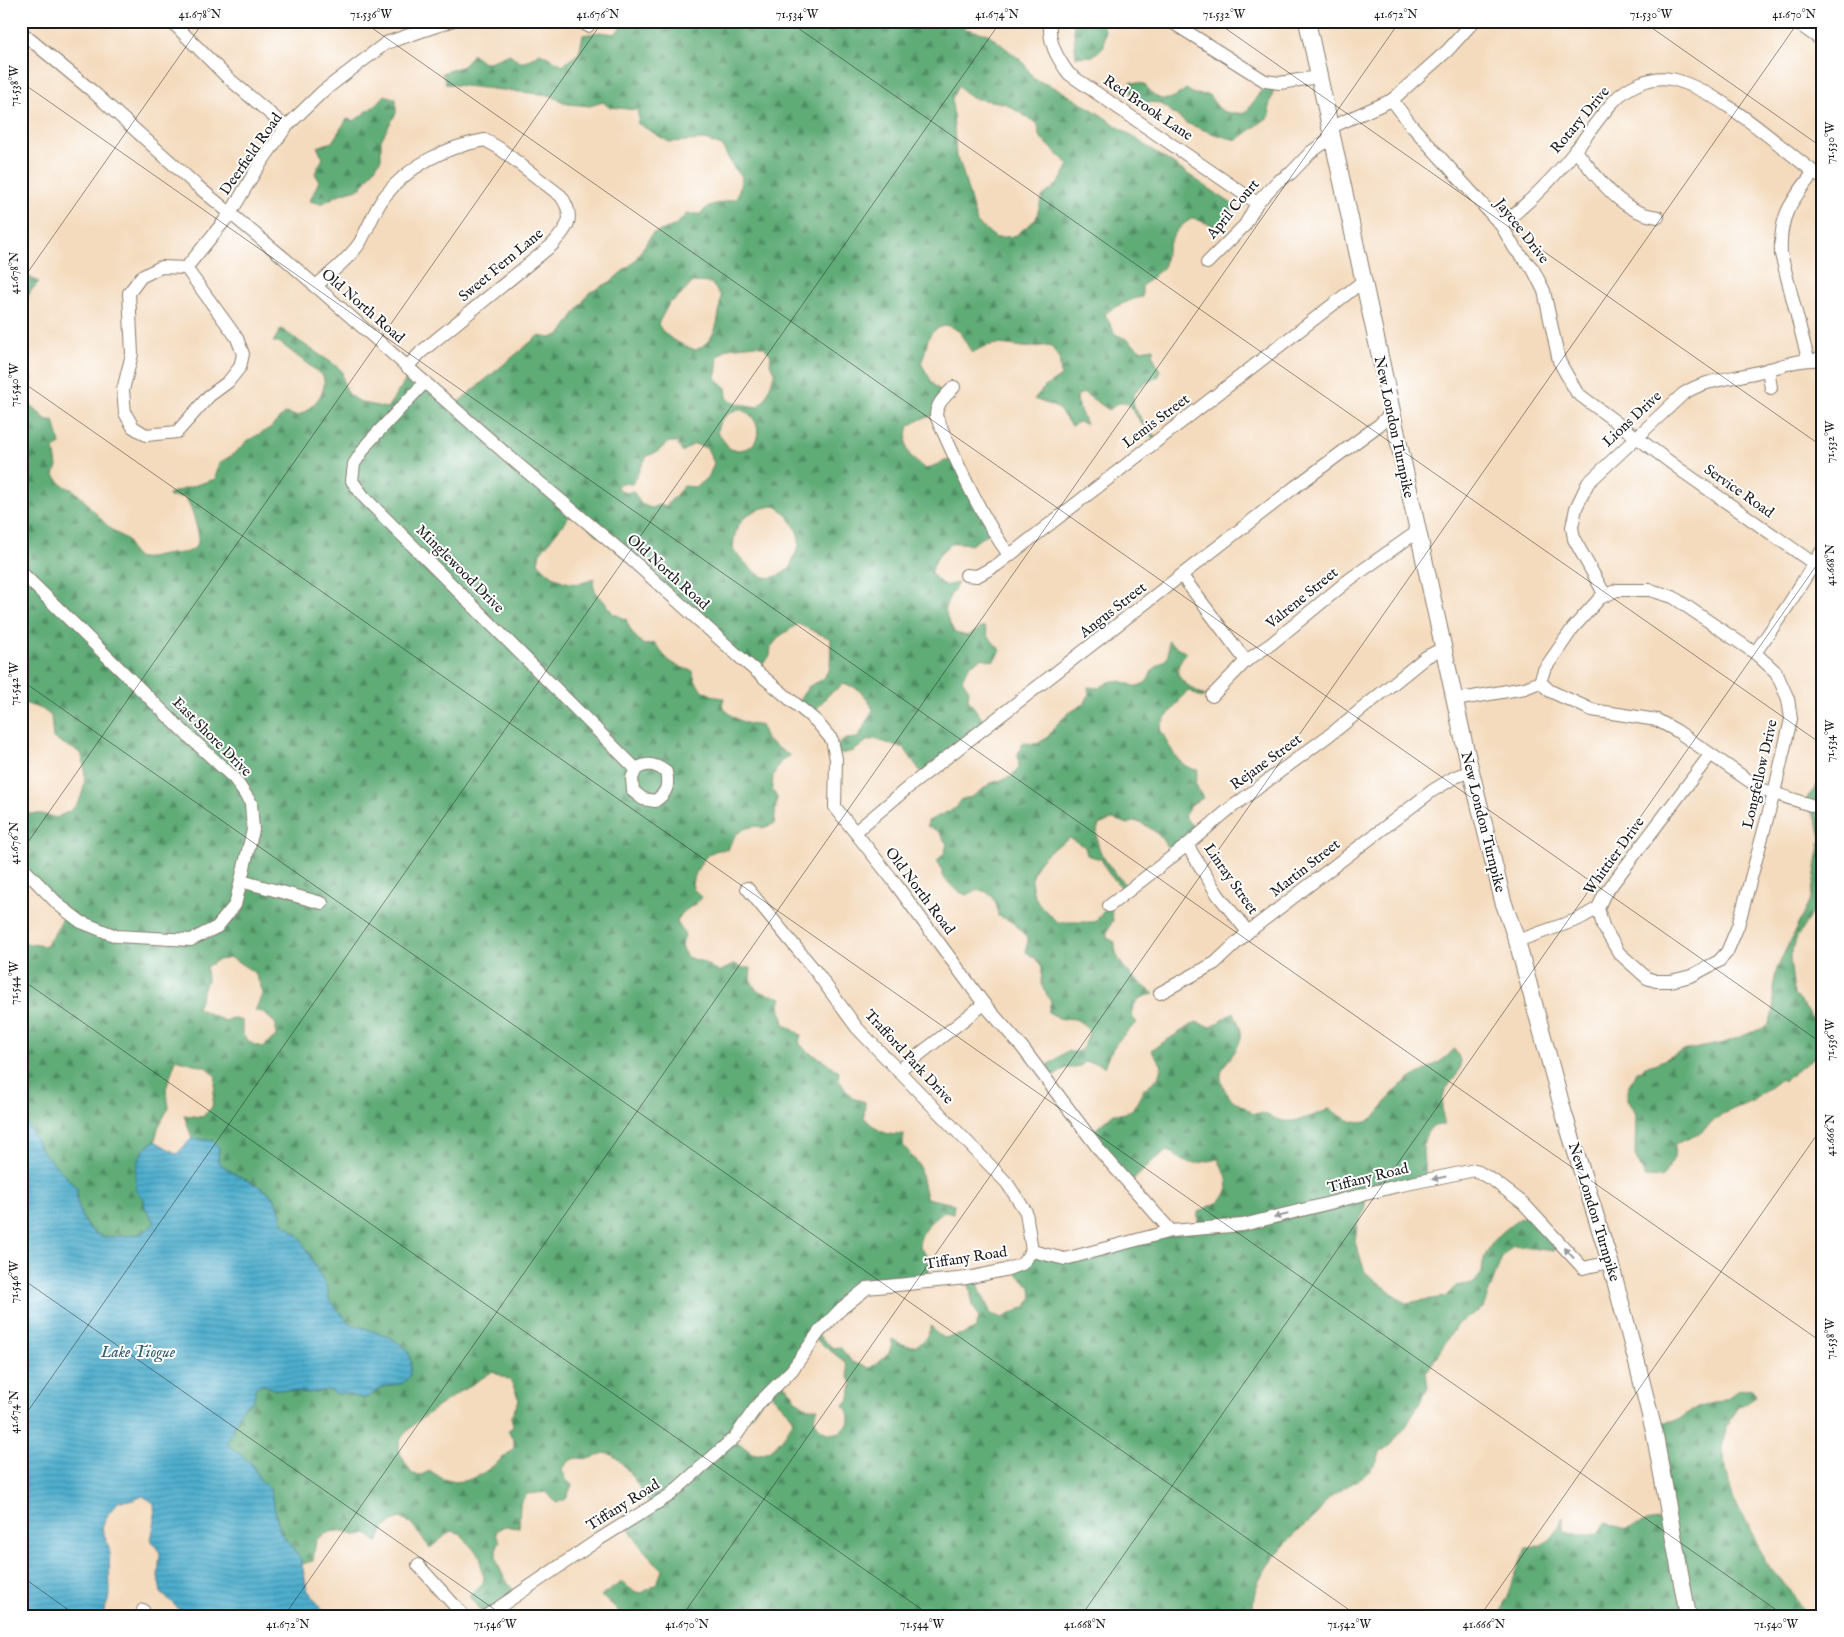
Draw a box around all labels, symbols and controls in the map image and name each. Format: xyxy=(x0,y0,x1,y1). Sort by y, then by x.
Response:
text: 41.678°N xyxy=(179,7,222,22)
text: 71.536°W xyxy=(350,7,392,22)
text: 41.676°N xyxy=(577,7,620,22)
text: 71.534°W xyxy=(776,7,819,22)
text: 41.674°N xyxy=(975,7,1019,22)
text: 71.532°W xyxy=(1203,7,1246,22)
text: 41.672°N xyxy=(1374,7,1418,22)
text: 71.530°W xyxy=(1630,7,1673,22)
text: 41.670°N xyxy=(1772,7,1816,22)
text: 71.538°W xyxy=(7,65,22,107)
street label: Red Brook Lane xyxy=(1099,71,1197,145)
street label: Rotary Drive xyxy=(1546,82,1614,158)
street label: Deerfield Road xyxy=(216,108,287,199)
text: 71.530°W xyxy=(1823,121,1838,164)
street label: April Court xyxy=(1202,175,1264,244)
street label: Jaycee Drive xyxy=(1489,193,1553,268)
street label: Sweet Fern Lane xyxy=(455,224,547,306)
text: 41.678°N xyxy=(7,251,22,294)
street label: Old North Road xyxy=(317,265,409,348)
street label: New London Turnpike xyxy=(1370,354,1418,500)
text: 71.540°W xyxy=(7,362,22,407)
street label: Lions Drive xyxy=(1598,387,1666,451)
street label: Lemis Street xyxy=(1119,390,1193,452)
text: 71.532°W xyxy=(1823,420,1838,463)
street label: Service Road xyxy=(1700,460,1779,523)
street label: Minglewood Drive xyxy=(412,521,508,617)
street label: Old North Road xyxy=(623,530,714,615)
text: 41.668°N xyxy=(1823,543,1838,586)
street label: Valrene Street xyxy=(1261,563,1342,633)
street label: Angus Street xyxy=(1075,578,1150,643)
text: 71.542°W xyxy=(7,662,22,706)
street label: East Shore Drive xyxy=(168,693,256,781)
street label: Longfellow Drive xyxy=(1738,718,1782,830)
text: 71.534°W xyxy=(1823,719,1838,762)
street label: Rejane Street xyxy=(1227,730,1305,794)
street label: New London Turnpike xyxy=(1456,750,1510,895)
street label: Whittier Drive xyxy=(1579,813,1649,899)
text: 41.676°N xyxy=(7,821,22,864)
street label: Martin Street xyxy=(1266,835,1344,901)
street label: Linray Street xyxy=(1200,840,1262,918)
street label: Old North Road xyxy=(881,844,960,939)
text: 71.544°W xyxy=(7,960,22,1005)
street label: Trafford Park Drive xyxy=(860,1006,958,1108)
text: 71.536°W xyxy=(1823,1019,1838,1061)
text: 41.666°N xyxy=(1823,1113,1838,1156)
street label: New London Turnpike xyxy=(1564,1140,1624,1284)
street label: Tiffany Road xyxy=(1326,1159,1411,1197)
one-way arrow xyxy=(1431,1174,1447,1182)
one-way arrow xyxy=(1274,1212,1289,1220)
street label: Tiffany Road xyxy=(924,1242,1009,1274)
one-way arrow xyxy=(1563,1248,1575,1260)
text: 71.546°W xyxy=(7,1260,22,1304)
text: 71.538°W xyxy=(1823,1318,1838,1360)
water label: Lake Tiogue xyxy=(100,1343,176,1363)
text: 41.674°N xyxy=(7,1390,22,1434)
street label: Tiffany Road xyxy=(583,1474,664,1535)
text: 41.672°N xyxy=(266,1617,310,1632)
text: 71.546°W xyxy=(473,1617,517,1632)
text: 41.670°N xyxy=(665,1617,709,1632)
text: 71.544°W xyxy=(900,1617,945,1632)
text: 41.668°N xyxy=(1064,1617,1107,1632)
text: 71.542°W xyxy=(1327,1617,1371,1632)
text: 41.666°N xyxy=(1463,1617,1506,1632)
text: 71.540°W xyxy=(1754,1617,1799,1632)

